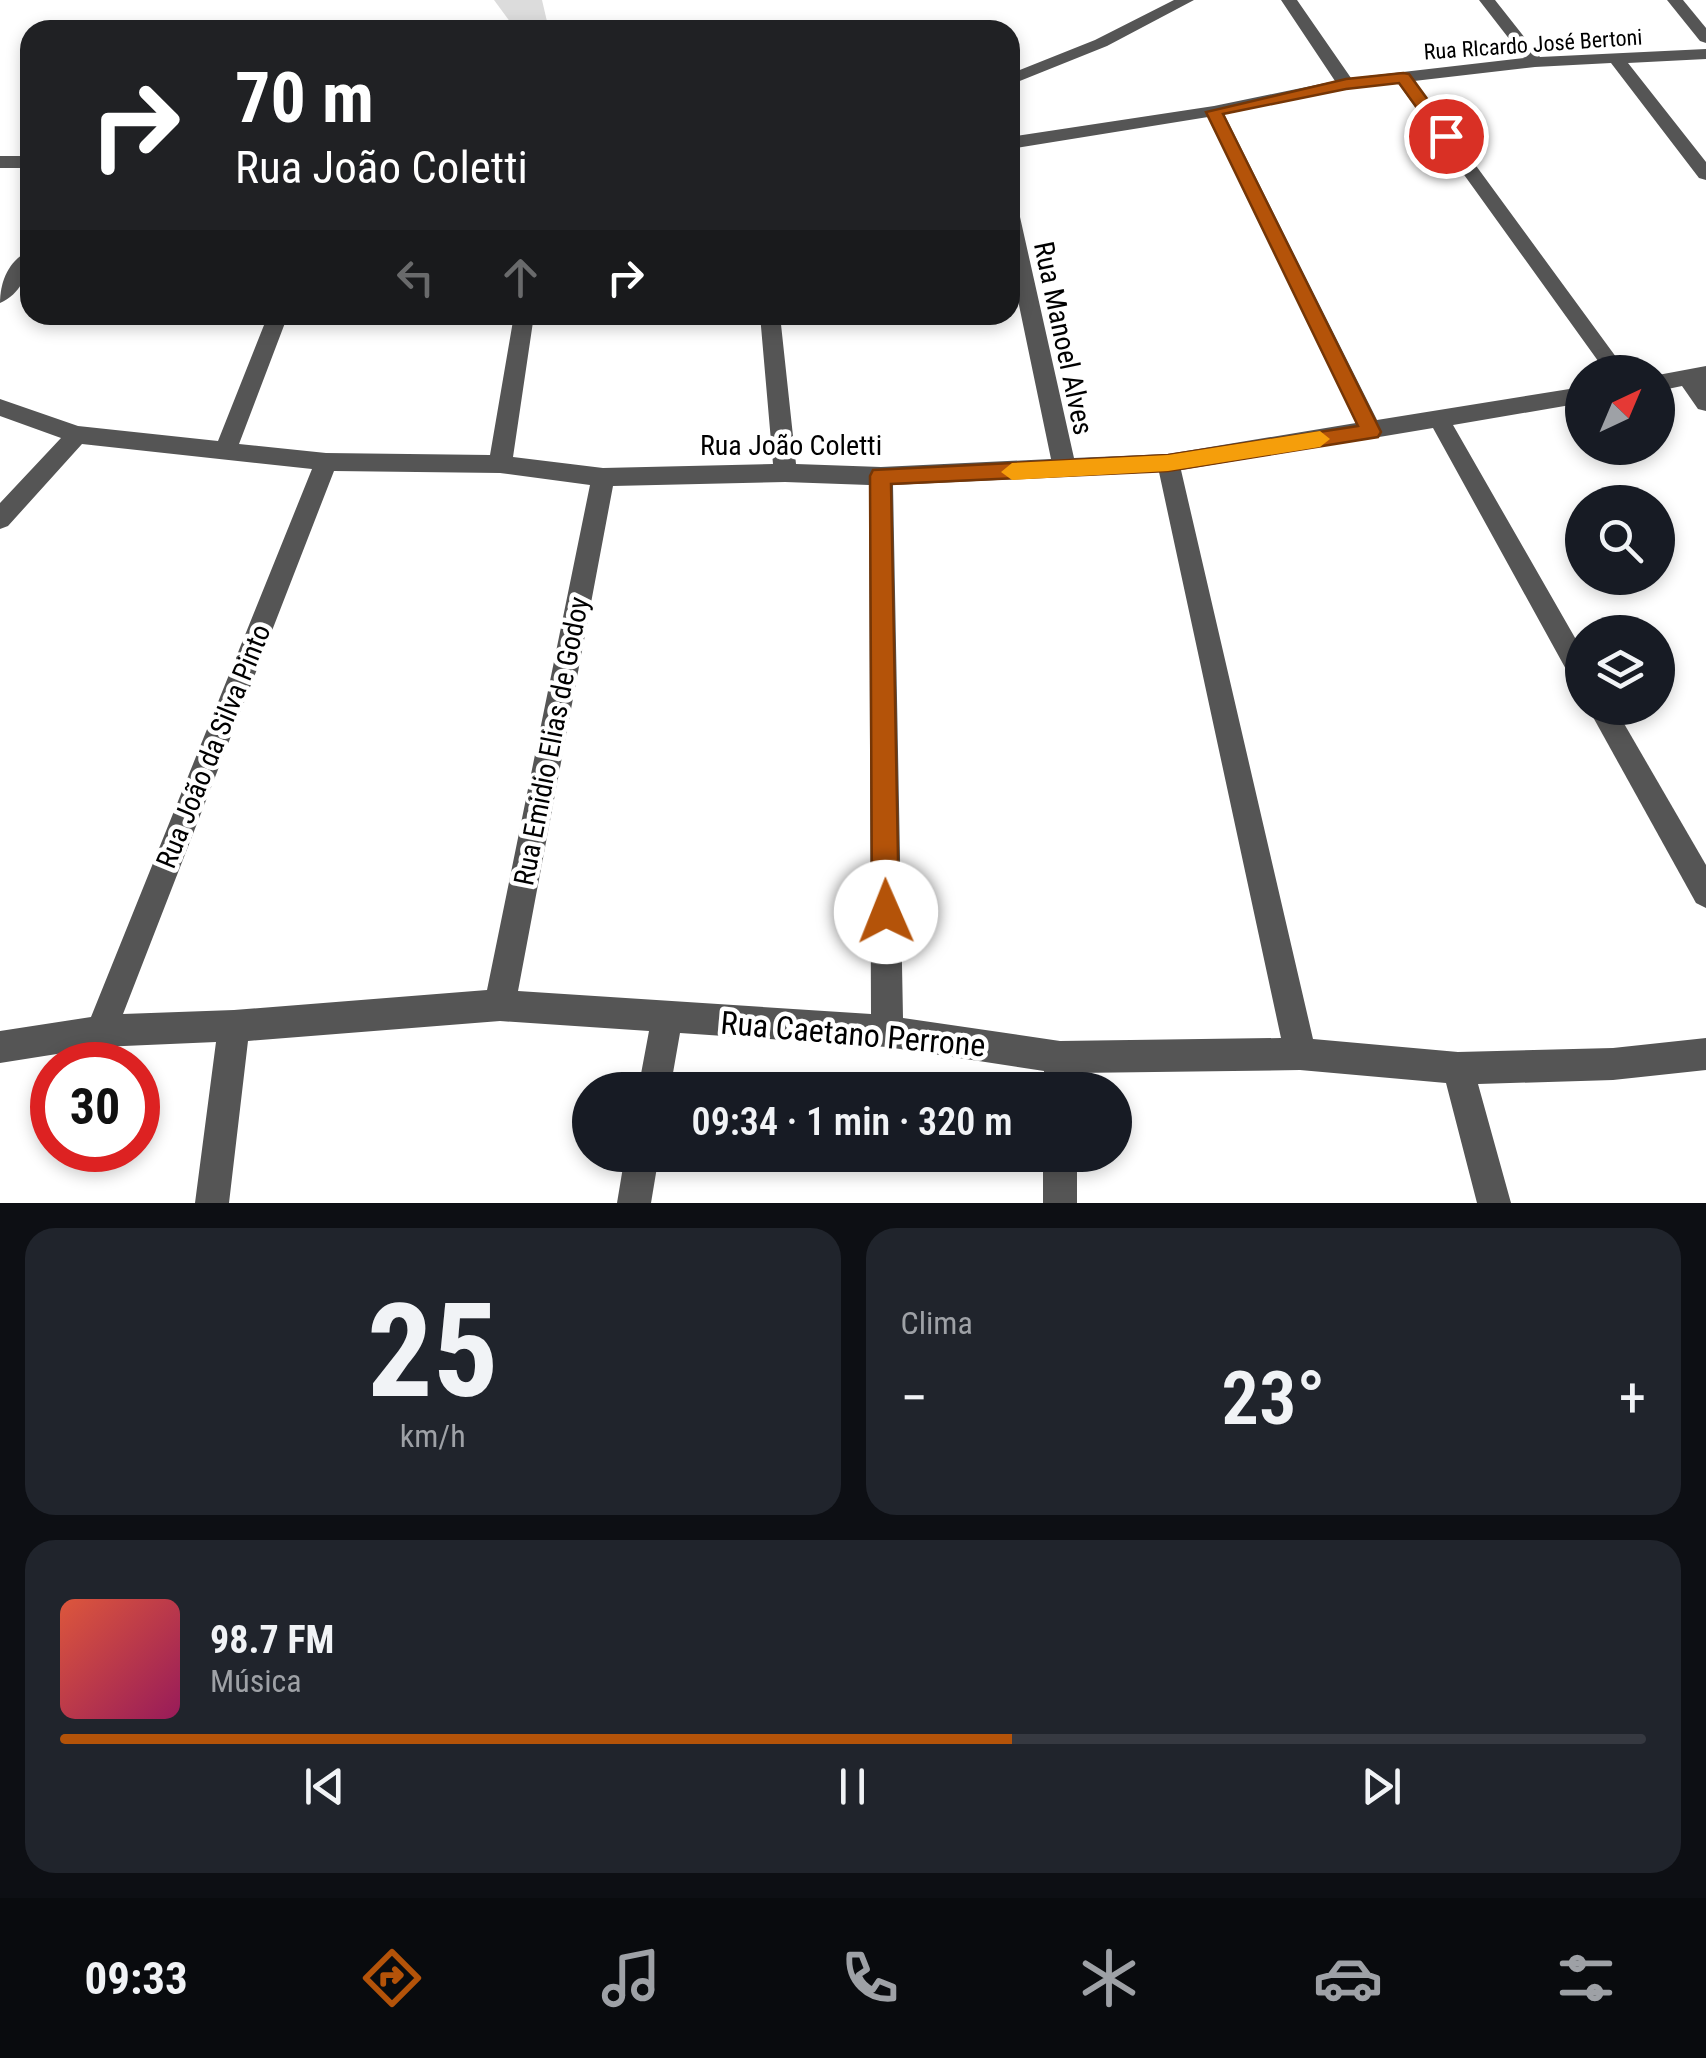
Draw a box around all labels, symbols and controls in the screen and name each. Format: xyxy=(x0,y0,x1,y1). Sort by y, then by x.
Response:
street label: Rua RIcardo José Bertoni xyxy=(1423,24,1643,65)
text: 70 m xyxy=(235,57,374,139)
icon: right xyxy=(70,60,200,190)
pin xyxy=(1404,94,1489,179)
icon: arrive xyxy=(1419,109,1474,164)
text: Rua João Coletti xyxy=(235,141,528,194)
street label: Rua Manoel Alves xyxy=(1027,238,1100,438)
icon: left xyxy=(388,250,443,305)
icon: ahead xyxy=(493,250,548,305)
icon: right xyxy=(598,250,653,305)
north arrow xyxy=(1565,355,1675,465)
map controls xyxy=(1565,355,1675,725)
street label: Rua João Coletti xyxy=(700,429,882,462)
button: search xyxy=(1565,485,1675,595)
street label: Rua Emidio Elias de Godoy xyxy=(507,594,596,888)
button: layers xyxy=(1565,615,1675,725)
street label: Rua João da Silva Pinto xyxy=(149,619,277,873)
position arrow xyxy=(834,860,938,964)
street label: Rua Caetano Perrone xyxy=(719,1003,987,1065)
speed limit sign: 30 xyxy=(30,1042,160,1172)
text: 09:34 · 1 min · 320 m xyxy=(692,1100,1012,1144)
text: 25 xyxy=(367,1275,498,1428)
text: Clima xyxy=(901,1304,973,1342)
text: 23° xyxy=(1221,1354,1326,1442)
text: − xyxy=(901,1366,928,1430)
text: + xyxy=(1619,1366,1646,1430)
text: km/h xyxy=(400,1417,466,1455)
text: 98.7 FM xyxy=(210,1618,334,1662)
text: Música xyxy=(210,1662,302,1700)
icon: previous xyxy=(297,1759,352,1814)
icon: pause xyxy=(825,1759,880,1814)
icon: next xyxy=(1354,1759,1409,1814)
icon: directions xyxy=(357,1943,427,2013)
icon: music xyxy=(596,1943,666,2013)
icon: phone xyxy=(835,1943,905,2013)
icon: climate xyxy=(1074,1943,1144,2013)
icon: car xyxy=(1313,1943,1383,2013)
icon: filters xyxy=(1551,1943,1621,2013)
text: 09:33 xyxy=(84,1952,188,2005)

